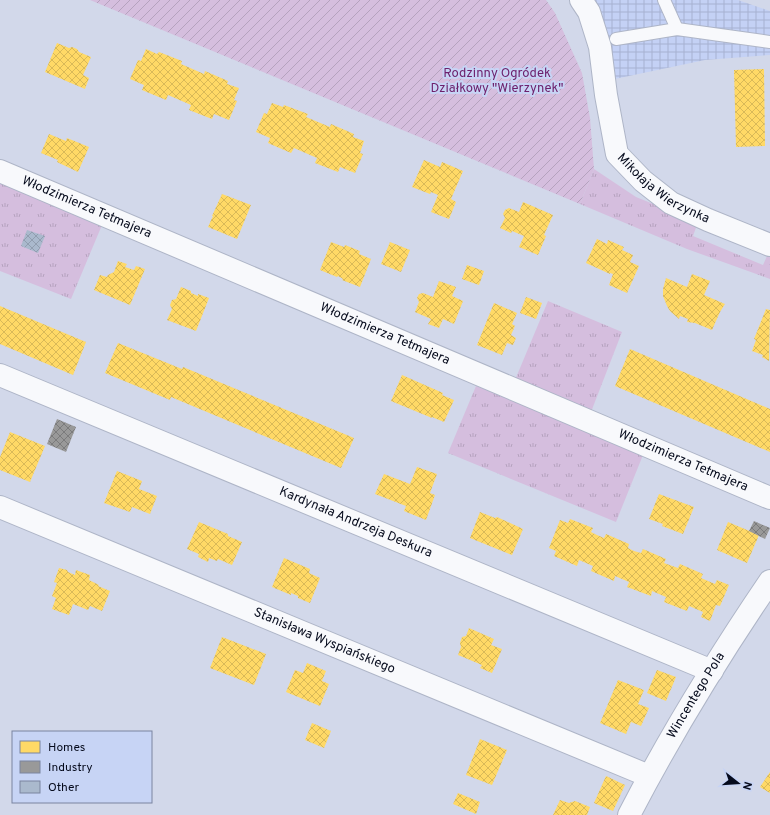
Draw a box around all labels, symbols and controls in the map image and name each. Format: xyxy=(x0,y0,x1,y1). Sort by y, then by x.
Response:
park label: Rodzinny Ogródek Działkowy "Wierzynek" xyxy=(430,66,564,97)
street label: Mikołaja Wierzynka xyxy=(613,150,712,227)
street label: Włodzimierza Tetmajera xyxy=(19,173,154,242)
street label: Włodzimierza Tetmajera xyxy=(317,300,452,369)
street label: Włodzimierza Tetmajera xyxy=(616,426,750,496)
street label: Kardynała Andrzeja Deskura xyxy=(277,484,434,562)
street label: Stanisława Wyspiańskiego xyxy=(251,605,397,678)
street label: Wincentego Pola xyxy=(664,650,729,742)
legend xyxy=(12,731,152,803)
text: Homes xyxy=(48,740,85,756)
text: Industry xyxy=(48,760,93,776)
north arrow xyxy=(718,763,758,803)
text: Other xyxy=(48,780,80,796)
text: N xyxy=(739,780,754,791)

